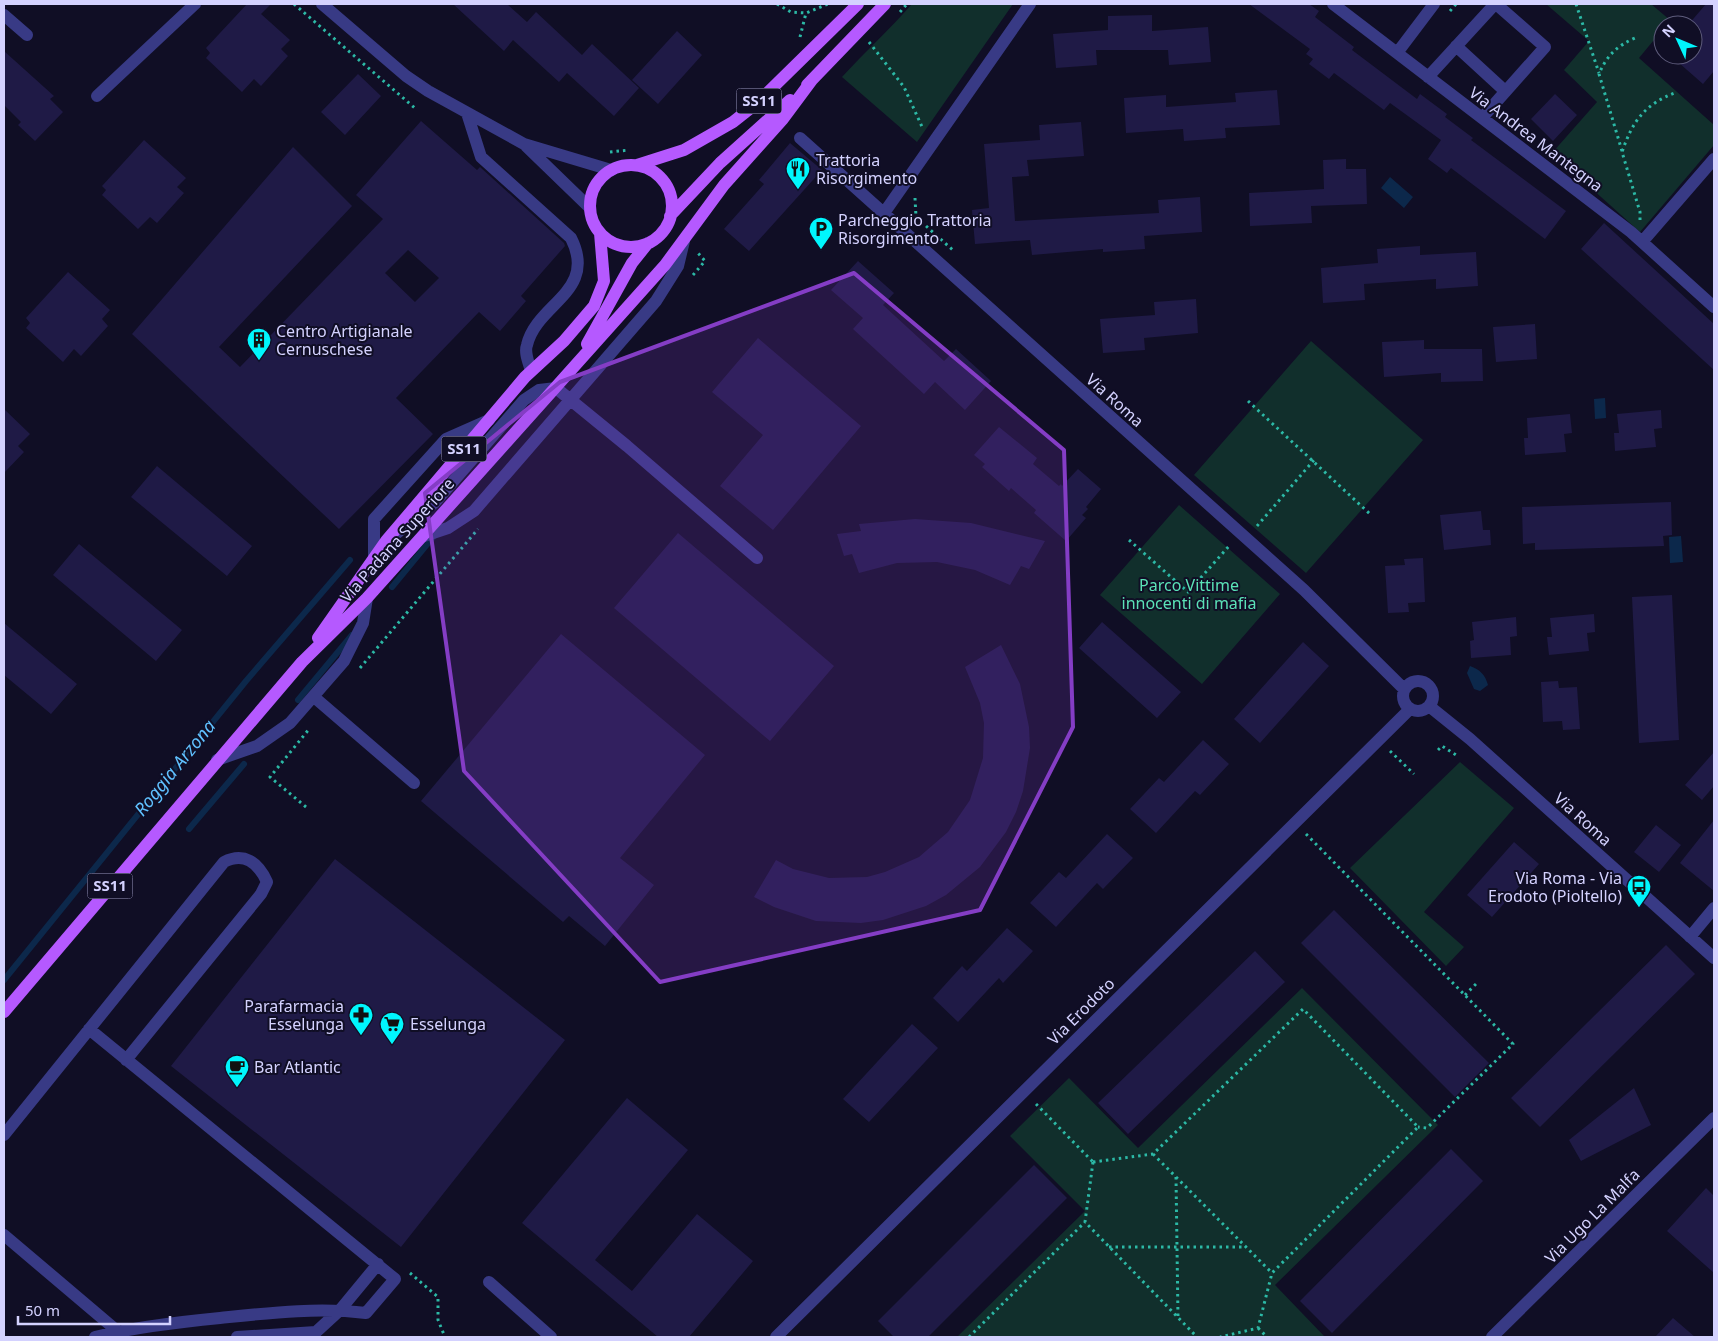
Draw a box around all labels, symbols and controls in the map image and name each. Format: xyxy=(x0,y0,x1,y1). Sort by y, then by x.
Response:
north arrow xyxy=(1653,15,1703,65)
text: N xyxy=(1657,20,1679,41)
street label: Via Andrea Mantegna xyxy=(1465,81,1607,197)
road number: SS11 xyxy=(736,88,782,114)
place label: Trattoria Risorgimento xyxy=(816,149,917,189)
restaurant icon: Trattoria Risorgimento xyxy=(785,156,811,190)
place label: Parcheggio Trattoria Risorgimento xyxy=(838,209,992,249)
parking icon: Parcheggio Trattoria Risorgimento xyxy=(808,216,834,250)
place label: Centro Artigianale Cernuschese xyxy=(276,320,413,360)
building icon: Centro Artigianale Cernuschese xyxy=(246,327,272,361)
street label: Via Roma xyxy=(1081,368,1149,432)
road number: SS11 xyxy=(442,436,486,462)
street label: Via Padana Superiore xyxy=(335,473,459,607)
park label: Parco Vittime innocenti di mafia xyxy=(1122,574,1256,614)
water label: Roggia Arzona xyxy=(128,714,220,820)
street label: Via Roma xyxy=(1549,787,1617,851)
place label: Via Roma - Via Erodoto (Pioltello) xyxy=(1488,867,1622,907)
road number: SS11 xyxy=(88,874,132,898)
bus stop icon: Via Roma - Via Erodoto (Pioltello) xyxy=(1626,874,1652,908)
street label: Via Erodoto xyxy=(1043,973,1119,1049)
place label: Parafarmacia Esselunga xyxy=(244,995,344,1035)
pharmacy icon: Parafarmacia Esselunga xyxy=(348,1002,374,1036)
supermarket icon: Esselunga xyxy=(379,1011,405,1045)
place label: Esselunga xyxy=(410,1013,486,1035)
cafe icon: Bar Atlantic xyxy=(224,1054,250,1088)
place label: Bar Atlantic xyxy=(254,1056,341,1078)
street label: Via Ugo La Malfa xyxy=(1540,1164,1644,1268)
scale bar xyxy=(18,1294,170,1326)
text: 50 m xyxy=(25,1300,60,1320)

